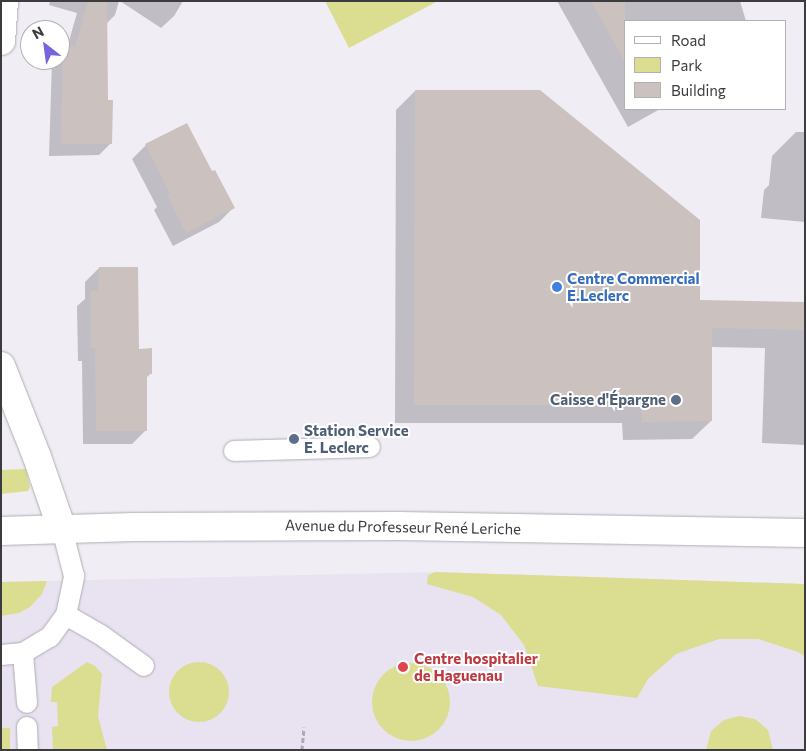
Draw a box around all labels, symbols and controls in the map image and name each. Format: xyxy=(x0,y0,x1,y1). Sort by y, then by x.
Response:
north arrow xyxy=(20,20,70,70)
legend xyxy=(624,20,786,110)
text: N xyxy=(29,22,47,42)
text: Road xyxy=(671,31,706,49)
text: Park xyxy=(671,56,702,74)
text: Building xyxy=(671,81,726,99)
place label: Centre Commercial E.Leclerc xyxy=(567,269,700,304)
marker: Centre Commercial E.Leclerc xyxy=(551,281,563,293)
place label: Caisse d'Épargne xyxy=(550,391,666,409)
marker: Caisse d'Épargne xyxy=(670,394,682,406)
place label: Station Service E. Leclerc xyxy=(304,421,409,456)
marker: Station Service E. Leclerc xyxy=(288,433,300,445)
street label: Avenue du Professeur René Leriche xyxy=(285,516,521,538)
place label: Centre hospitalier de Haguenau xyxy=(414,649,538,684)
marker: Centre hospitalier de Haguenau xyxy=(396,660,410,674)

